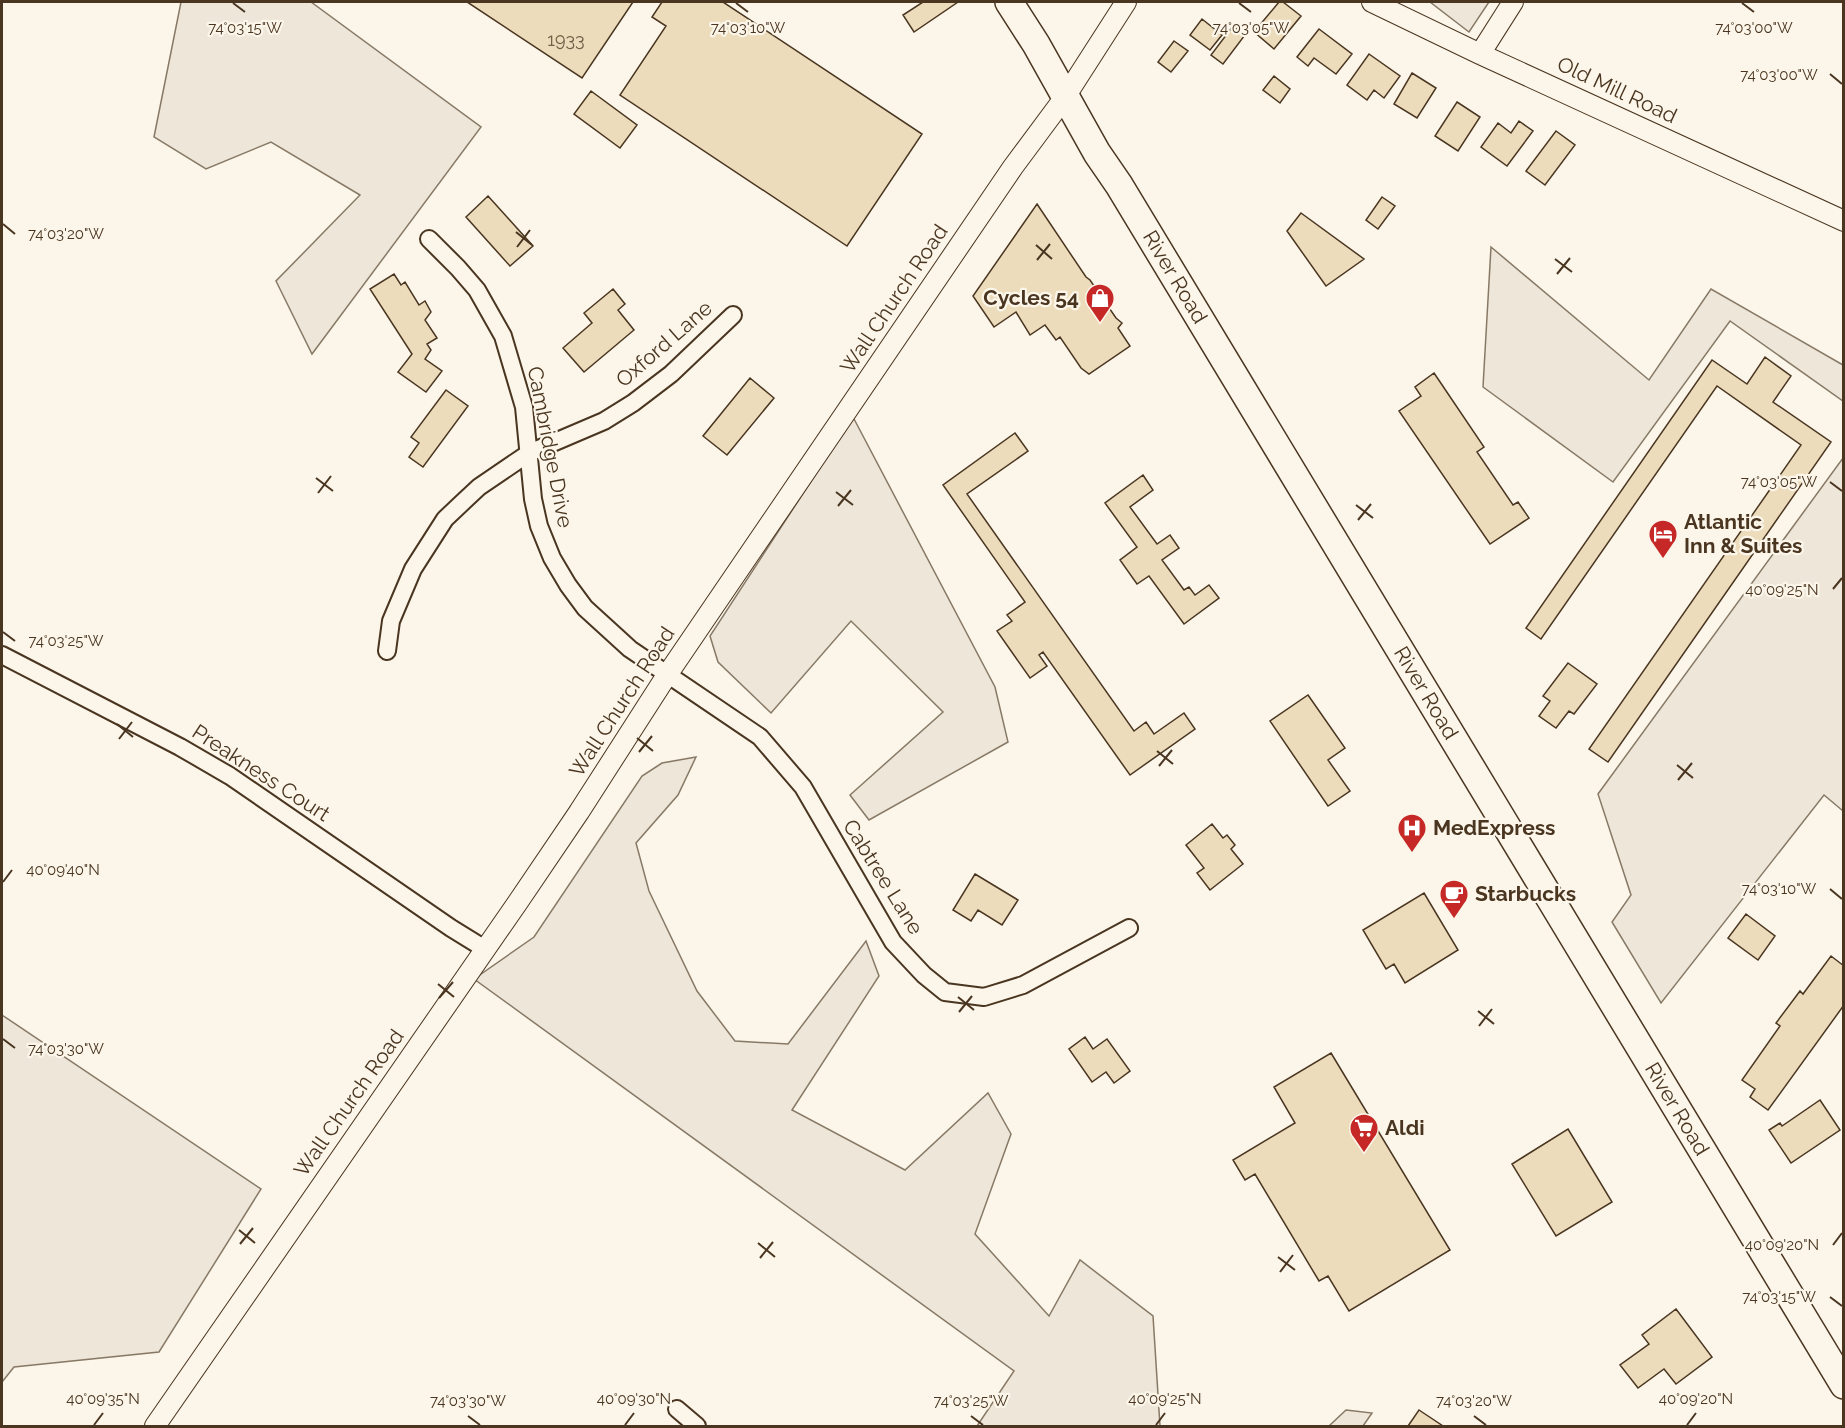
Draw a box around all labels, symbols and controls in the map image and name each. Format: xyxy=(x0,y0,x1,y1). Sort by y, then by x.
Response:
text: 74°03'15"W xyxy=(208,19,282,37)
text: 74°03'10"W xyxy=(711,19,786,37)
text: 74°03'05"W xyxy=(1213,19,1289,37)
text: 74°03'00"W xyxy=(1715,19,1793,37)
house number: 1933 xyxy=(547,29,585,50)
street label: Old Mill Road xyxy=(1553,51,1681,128)
text: 74°03'00"W xyxy=(1740,66,1818,84)
street label: Wall Church Road xyxy=(835,220,953,378)
text: 74°03'20"W xyxy=(28,225,104,243)
street label: River Road xyxy=(1138,226,1213,328)
shop icon: Cycles 54 xyxy=(1084,282,1116,324)
place label: Cycles 54 xyxy=(983,285,1079,310)
street label: Oxford Lane xyxy=(611,295,717,392)
street label: Cambridge Drive xyxy=(523,364,578,530)
text: 74°03'05"W xyxy=(1741,473,1817,491)
place label: Atlantic Inn & Suites xyxy=(1684,509,1802,558)
hotel icon: Atlantic Inn & Suites xyxy=(1647,518,1679,560)
text: 40°09'25"N xyxy=(1745,581,1819,599)
street label: Wall Church Road xyxy=(564,622,679,782)
text: 74°03'25"W xyxy=(28,632,104,650)
street label: River Road xyxy=(1389,642,1464,744)
street label: Preakness Court xyxy=(188,719,335,826)
hospital icon: MedExpress xyxy=(1396,812,1428,854)
street label: Cabtree Lane xyxy=(838,815,929,939)
place label: MedExpress xyxy=(1433,815,1555,840)
text: 40°09'40"N xyxy=(26,861,100,879)
cafe icon: Starbucks xyxy=(1438,878,1470,920)
text: 74°03'10"W xyxy=(1742,880,1817,898)
place label: Starbucks xyxy=(1475,881,1576,906)
street label: Wall Church Road xyxy=(288,1024,409,1181)
text: 74°03'30"W xyxy=(28,1040,104,1058)
street label: River Road xyxy=(1640,1058,1715,1160)
supermarket icon: Aldi xyxy=(1348,1112,1380,1154)
place label: Aldi xyxy=(1385,1115,1425,1140)
text: 40°09'20"N xyxy=(1745,1236,1819,1254)
text: 74°03'15"W xyxy=(1742,1288,1816,1306)
text: 40°09'35"N xyxy=(66,1390,140,1408)
text: 40°09'30"N xyxy=(597,1390,671,1408)
text: 40°09'25"N xyxy=(1128,1390,1202,1408)
text: 40°09'20"N xyxy=(1659,1390,1733,1408)
text: 74°03'30"W xyxy=(430,1392,506,1410)
text: 74°03'25"W xyxy=(933,1392,1009,1410)
text: 74°03'20"W xyxy=(1436,1392,1512,1410)

